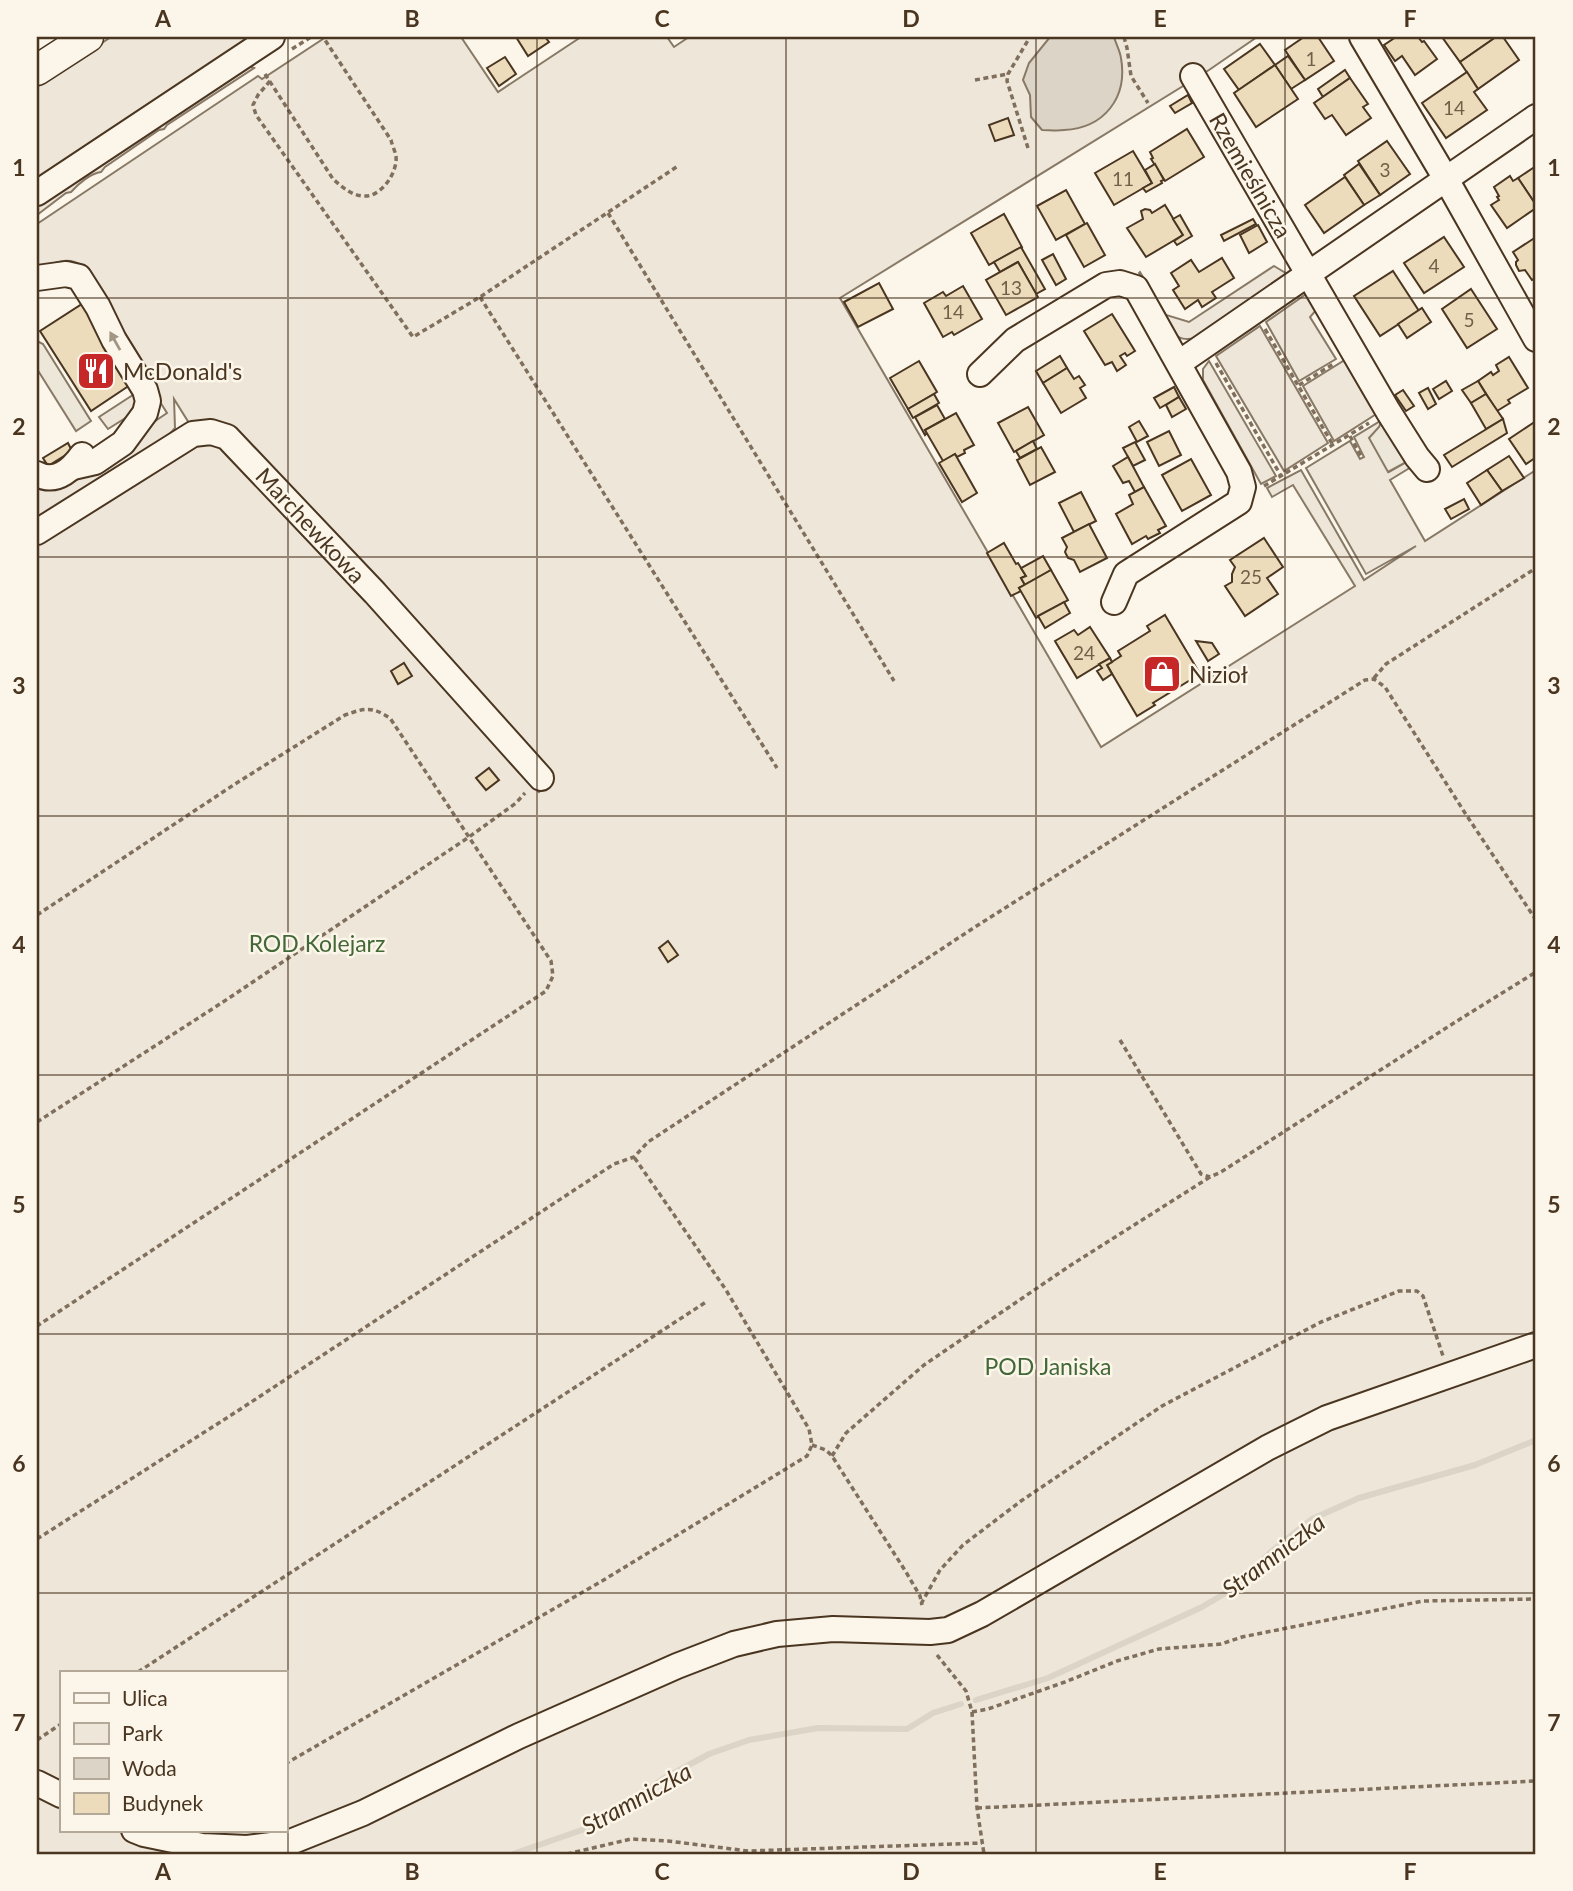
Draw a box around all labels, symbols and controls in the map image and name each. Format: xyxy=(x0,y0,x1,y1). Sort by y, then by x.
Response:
text: A xyxy=(154,4,172,32)
text: B xyxy=(404,4,420,32)
text: C xyxy=(654,4,670,32)
text: D xyxy=(902,4,920,32)
text: E xyxy=(1153,4,1167,32)
text: F xyxy=(1403,4,1417,32)
house number: 1 xyxy=(1305,47,1317,70)
house number: 14 xyxy=(1443,96,1465,119)
street label: Rzemieślnicza xyxy=(1204,107,1298,243)
text: 1 xyxy=(12,153,26,181)
text: 1 xyxy=(1547,153,1561,181)
house number: 3 xyxy=(1379,158,1391,181)
house number: 11 xyxy=(1112,167,1134,190)
house number: 4 xyxy=(1428,254,1440,277)
house number: 13 xyxy=(1000,276,1022,299)
house number: 14 xyxy=(942,300,964,323)
house number: 5 xyxy=(1463,308,1475,331)
one-way arrow xyxy=(109,332,121,351)
restaurant icon: McDonald's xyxy=(75,350,117,392)
place label: McDonald's xyxy=(123,357,242,385)
text: 2 xyxy=(12,412,26,440)
text: 2 xyxy=(1547,412,1561,440)
street label: Marchewkowa xyxy=(250,462,372,588)
house number: 25 xyxy=(1240,565,1262,588)
house number: 24 xyxy=(1073,641,1095,664)
shop icon: Nizioł xyxy=(1141,653,1183,695)
place label: Nizioł xyxy=(1189,660,1248,688)
text: 3 xyxy=(12,671,26,699)
text: 3 xyxy=(1547,671,1561,699)
park label: ROD Kolejarz xyxy=(249,929,385,957)
text: 4 xyxy=(12,930,26,958)
text: 4 xyxy=(1547,930,1561,958)
text: 5 xyxy=(12,1190,26,1218)
text: 5 xyxy=(1547,1190,1561,1218)
park label: POD Janiska xyxy=(984,1352,1112,1380)
text: 6 xyxy=(12,1449,26,1477)
text: 6 xyxy=(1547,1449,1561,1477)
water label: Stramniczka xyxy=(1216,1507,1330,1603)
legend xyxy=(60,1671,287,1832)
text: Ulica xyxy=(122,1685,168,1710)
text: 7 xyxy=(12,1708,26,1736)
text: 7 xyxy=(1547,1708,1561,1736)
text: Park xyxy=(122,1720,163,1745)
text: Woda xyxy=(122,1755,177,1780)
water label: Stramniczka xyxy=(576,1756,696,1840)
text: Budynek xyxy=(122,1790,203,1815)
text: A xyxy=(154,1857,172,1885)
text: B xyxy=(404,1857,420,1885)
text: C xyxy=(654,1857,670,1885)
text: D xyxy=(902,1857,920,1885)
text: E xyxy=(1153,1857,1167,1885)
text: F xyxy=(1403,1857,1417,1885)

